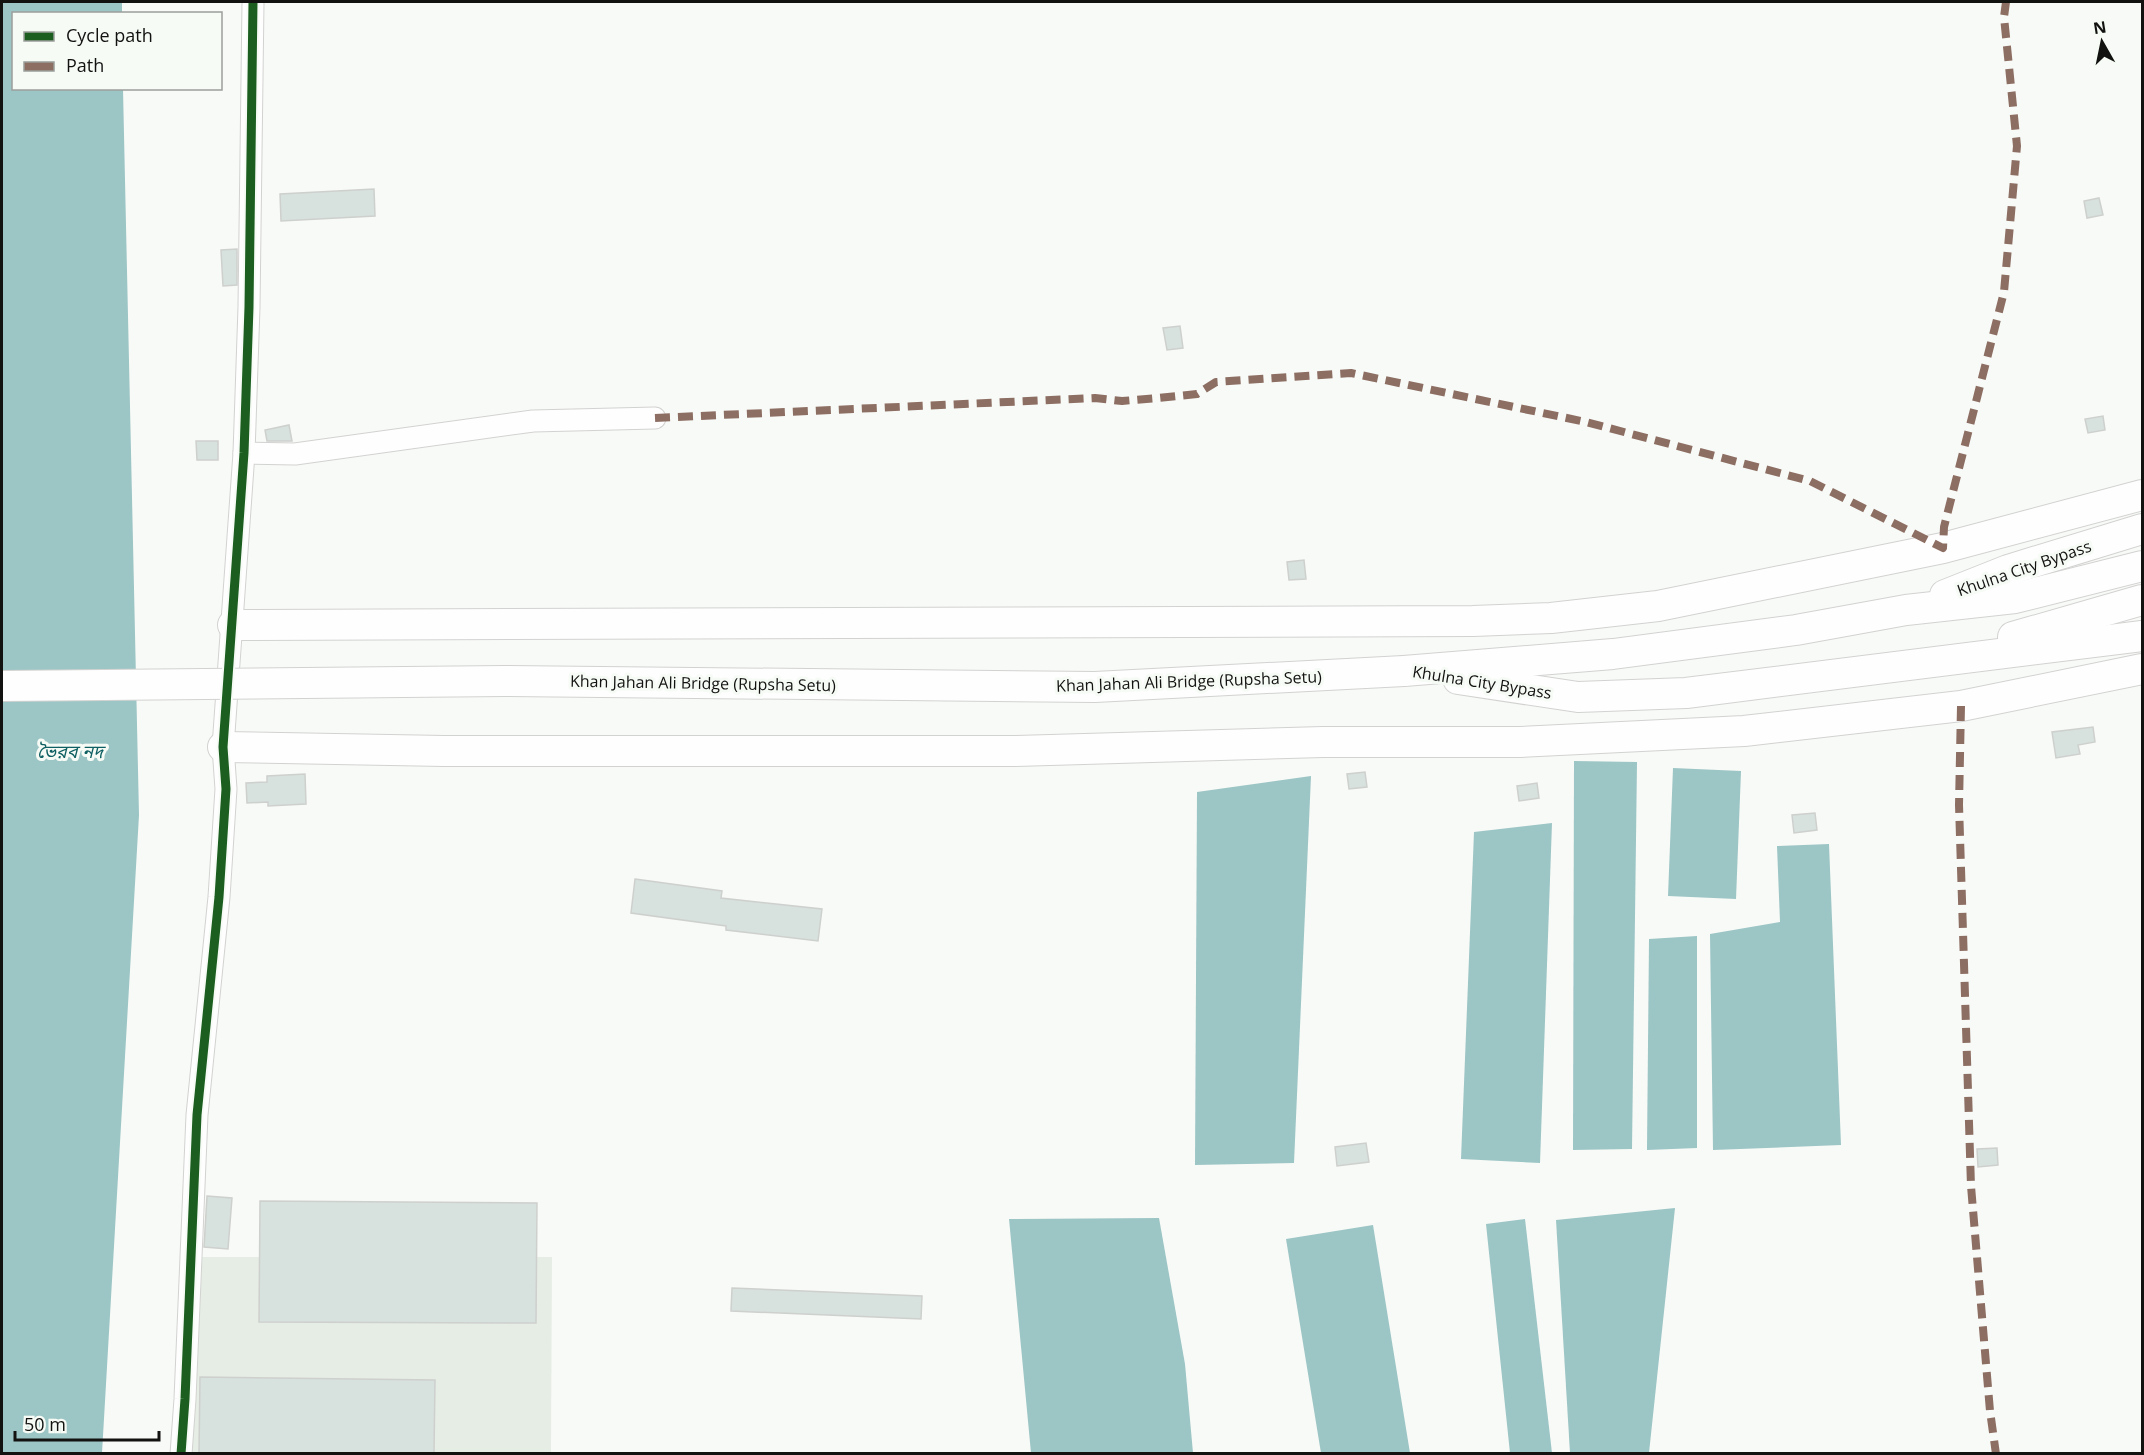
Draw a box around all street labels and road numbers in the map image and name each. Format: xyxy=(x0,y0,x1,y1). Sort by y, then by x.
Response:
street label: Khulna City Bypass xyxy=(1954,535,2094,601)
street label: Khulna City Bypass xyxy=(1411,660,1553,704)
street label: Khan Jahan Ali Bridge (Rupsha Setu) xyxy=(1056,665,1323,697)
street label: Khan Jahan Ali Bridge (Rupsha Setu) xyxy=(570,670,836,696)

